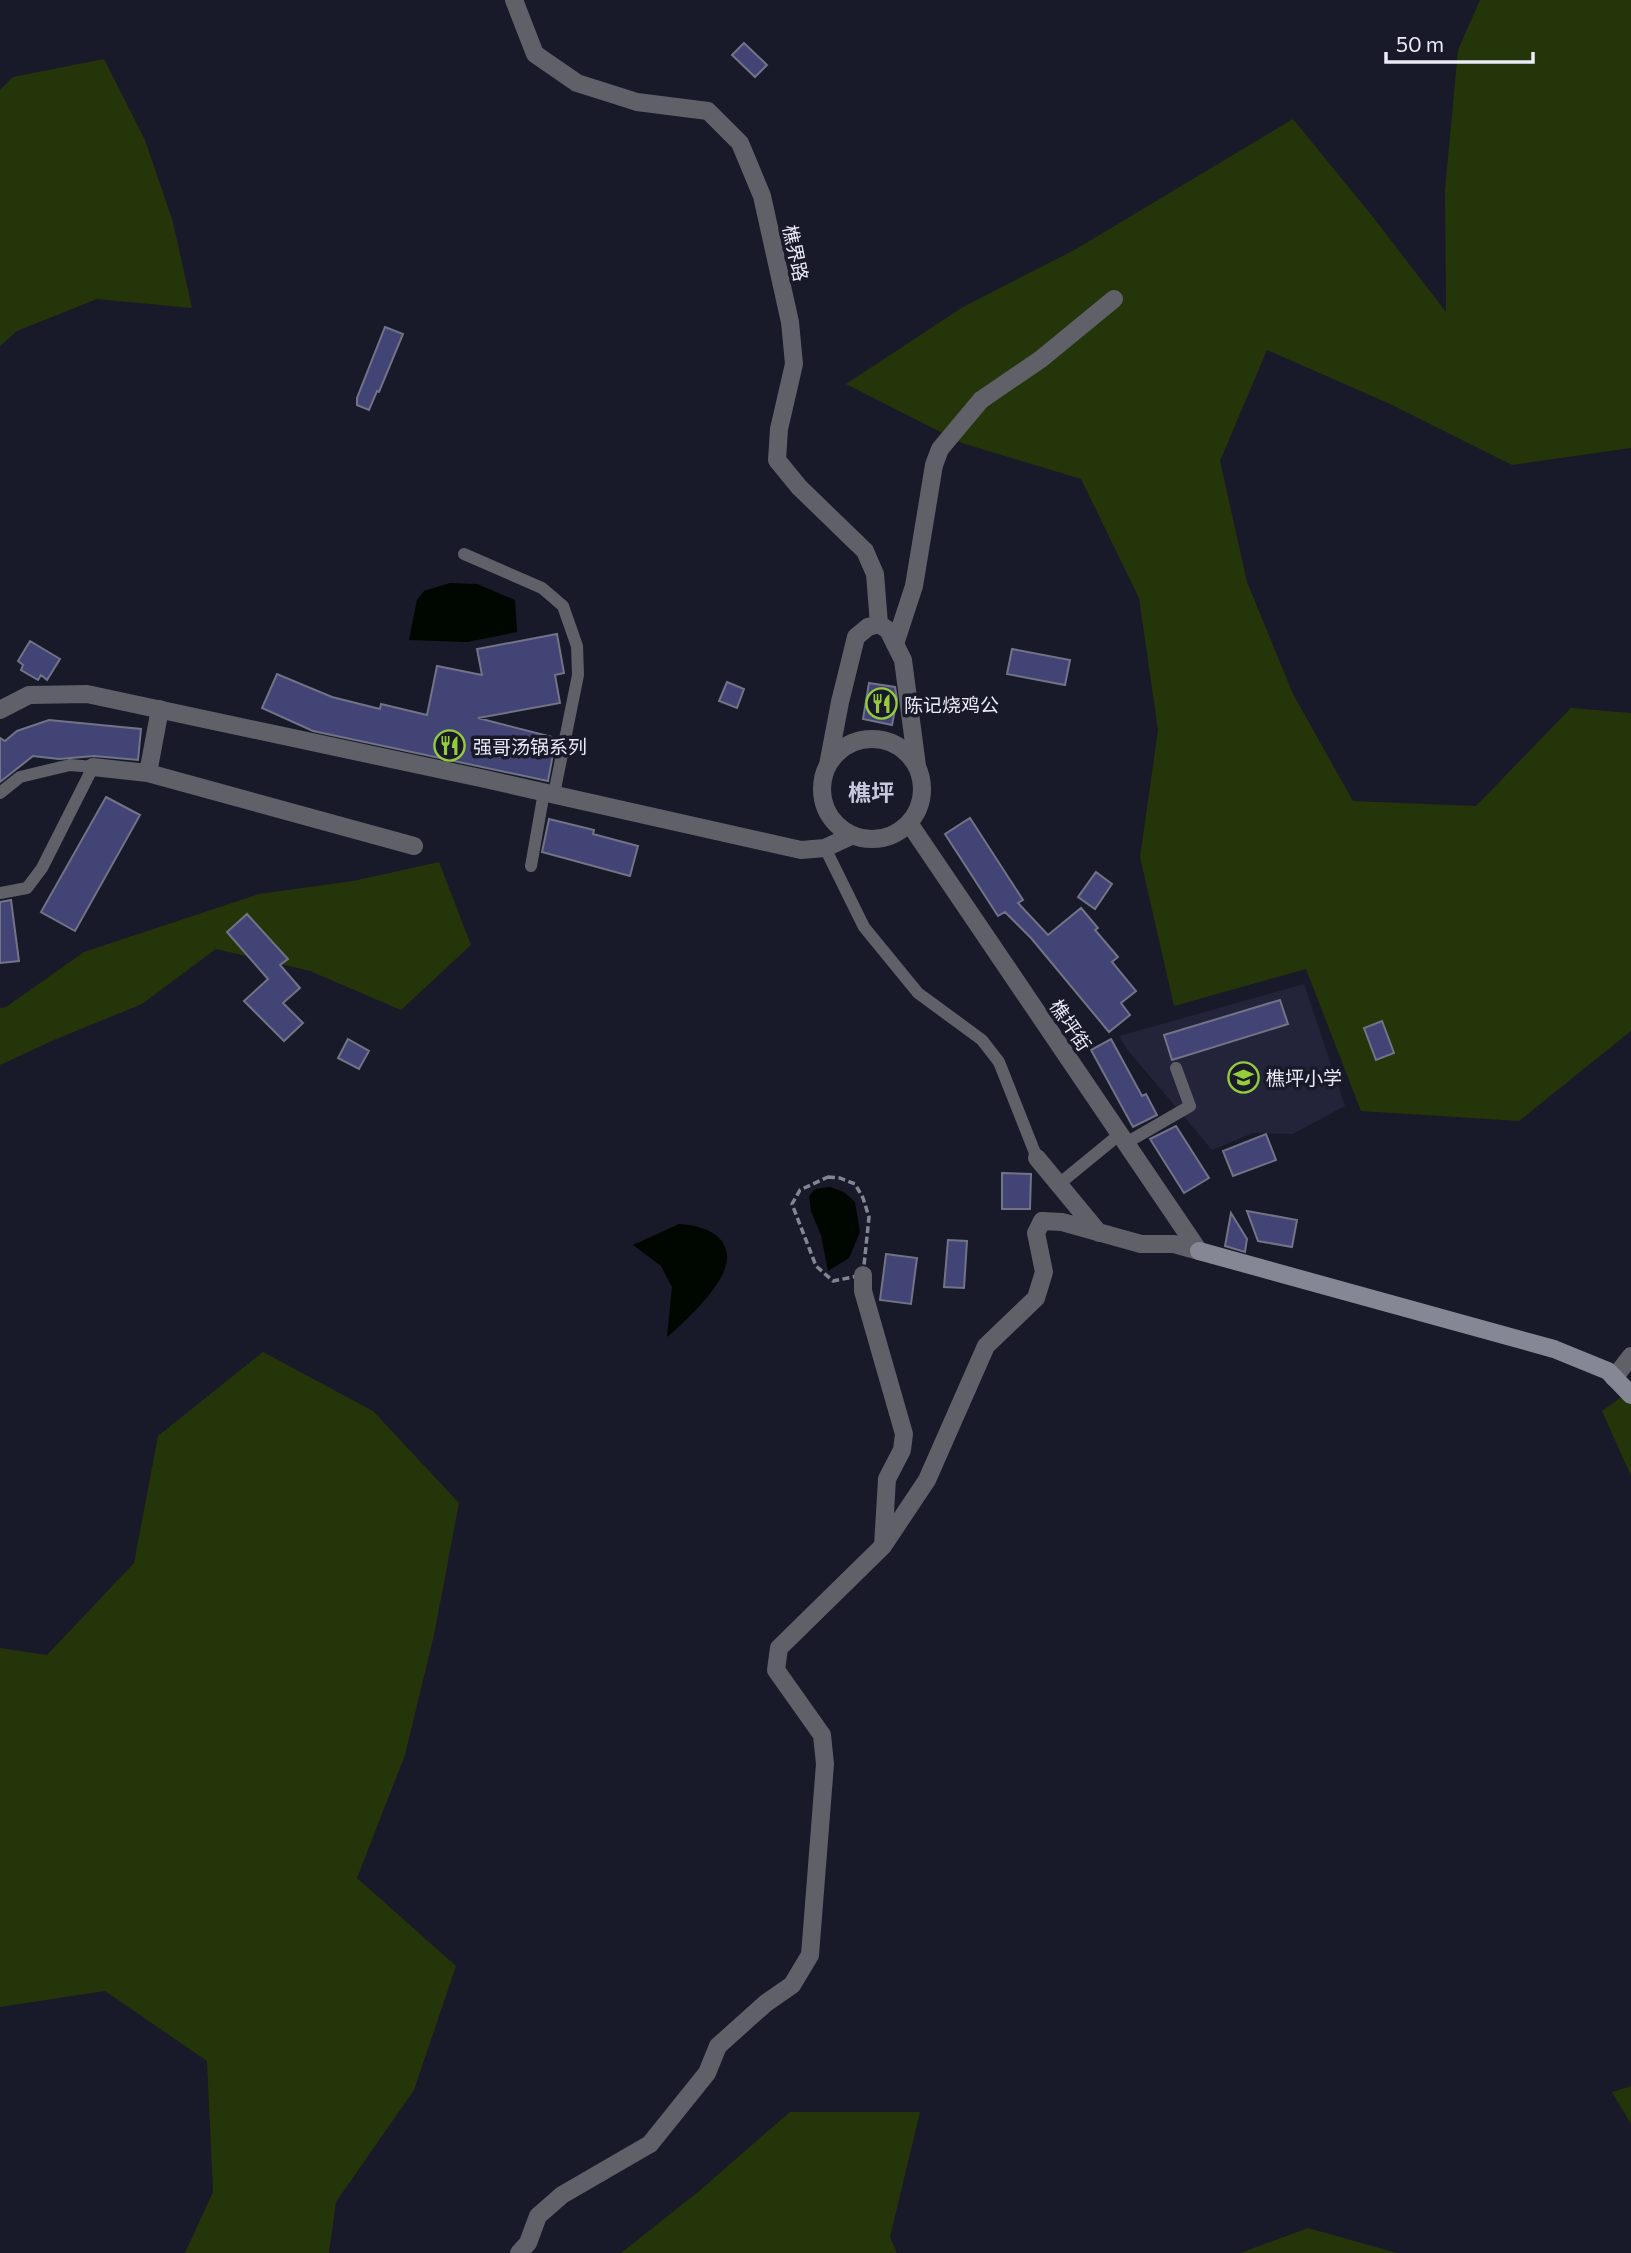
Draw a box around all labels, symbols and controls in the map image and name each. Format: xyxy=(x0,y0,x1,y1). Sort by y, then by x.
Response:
scale bar xyxy=(1386,21,1533,65)
text: 50 m xyxy=(1396,31,1444,56)
street label: 樵界路 xyxy=(779,223,813,283)
restaurant icon: 陈记烧鸡公 xyxy=(864,687,898,721)
place label: 陈记烧鸡公 xyxy=(904,693,999,716)
restaurant icon: 强哥汤锅系列 xyxy=(433,729,467,763)
place label: 强哥汤锅系列 xyxy=(473,735,587,758)
district label: 樵坪 xyxy=(848,778,894,806)
street label: 樵坪街 xyxy=(1046,995,1096,1055)
school or university icon: 樵坪小学 xyxy=(1226,1060,1260,1094)
place label: 樵坪小学 xyxy=(1266,1066,1342,1089)

